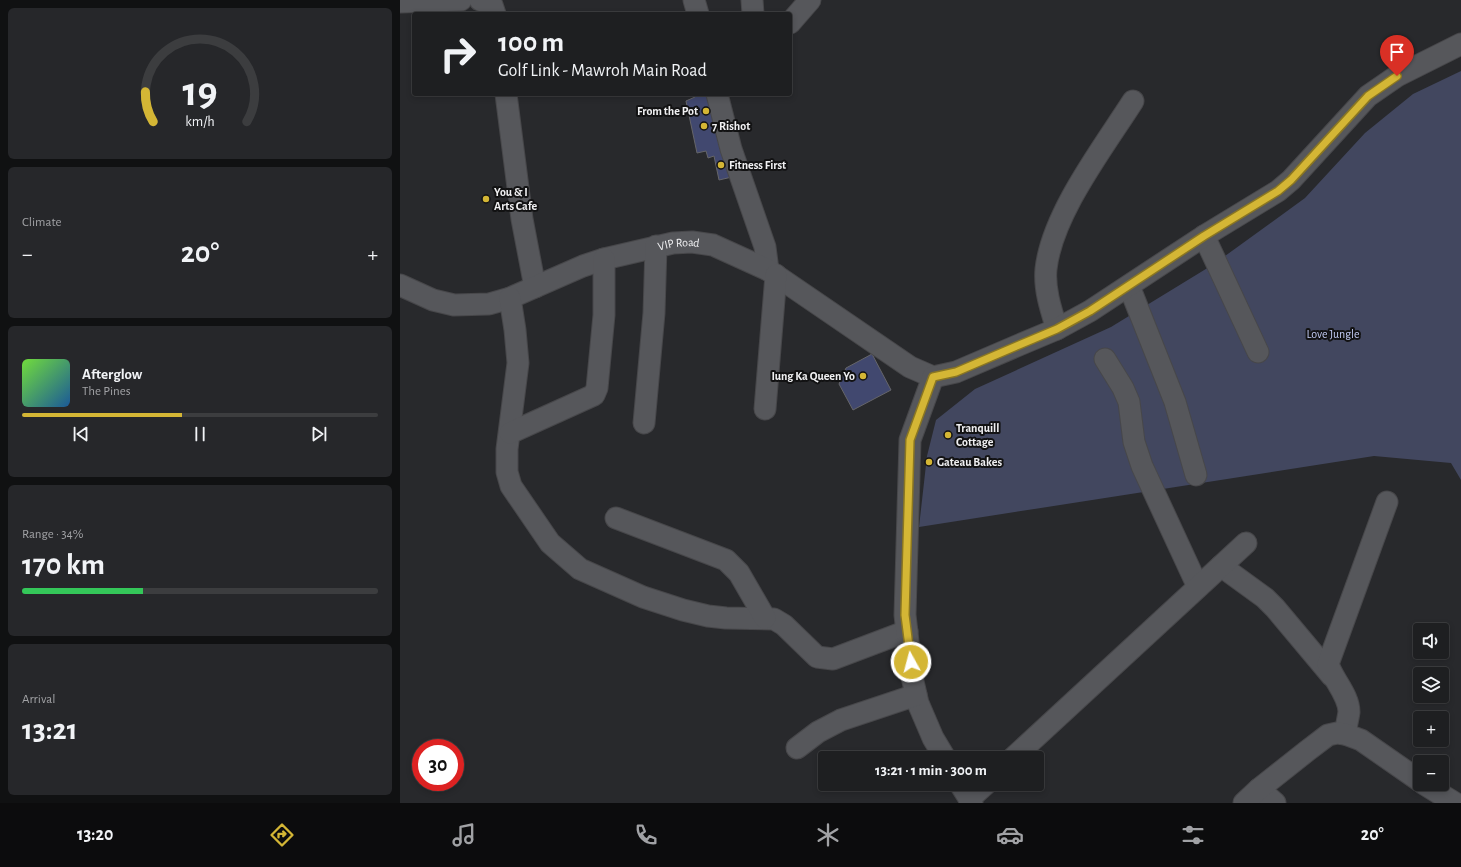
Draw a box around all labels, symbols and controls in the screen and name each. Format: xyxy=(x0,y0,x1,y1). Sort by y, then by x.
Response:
icon: right xyxy=(432,28,484,80)
text: 100 m xyxy=(498,29,564,57)
pin xyxy=(1380,35,1414,76)
icon: arrive xyxy=(1386,41,1408,63)
text: Golf Link - Mawroh Main Road xyxy=(498,62,707,80)
text: 19 xyxy=(182,71,218,112)
place label: From the Pot xyxy=(637,105,698,117)
marker: From the Pot xyxy=(701,106,711,116)
text: km/h xyxy=(185,114,215,128)
place label: 7 Rishot xyxy=(712,120,750,132)
marker: 7 Rishot xyxy=(699,121,709,131)
place label: Fitness First xyxy=(729,159,786,171)
marker: Fitness First xyxy=(716,160,726,170)
place label: You & I Arts Cafe xyxy=(494,186,538,212)
marker: You & I Arts Cafe xyxy=(481,194,491,204)
text: Climate xyxy=(22,216,61,229)
street label: VIP Road xyxy=(657,236,700,252)
text: 20° xyxy=(181,238,219,268)
text: − xyxy=(22,243,33,265)
text: + xyxy=(367,243,378,265)
park label: Love Jungle xyxy=(1306,328,1360,340)
text: Afterglow xyxy=(82,367,142,382)
place label: Iung Ka Queen Yo xyxy=(771,370,855,383)
marker: Iung Ka Queen Yo xyxy=(858,371,868,381)
text: The Pines xyxy=(82,385,131,398)
place label: Tranquill Cottage xyxy=(956,422,999,448)
icon: previous xyxy=(70,423,92,445)
icon: pause xyxy=(189,423,211,445)
icon: next xyxy=(308,423,330,445)
marker: Tranquill Cottage xyxy=(943,430,953,440)
place label: Gateau Bakes xyxy=(937,456,1002,468)
marker: Gateau Bakes xyxy=(924,457,934,467)
text: Range · 34% xyxy=(22,528,83,541)
text: 170 km xyxy=(22,550,105,580)
map controls xyxy=(1413,623,1449,791)
button: sound xyxy=(1413,623,1449,659)
position arrow xyxy=(890,641,932,683)
button: layers xyxy=(1413,667,1449,703)
text: Arrival xyxy=(22,693,55,706)
button: + xyxy=(1413,711,1449,747)
text: 13:21 xyxy=(22,715,78,745)
speed limit sign: 30 xyxy=(412,739,464,791)
button: − xyxy=(1413,755,1449,791)
text: 13:21 · 1 min · 300 m xyxy=(875,763,987,778)
icon: directions xyxy=(268,821,296,849)
icon: music xyxy=(450,821,478,849)
icon: phone xyxy=(632,821,660,849)
icon: climate xyxy=(814,821,842,849)
icon: car xyxy=(996,821,1024,849)
icon: filters xyxy=(1179,821,1207,849)
text: 13:20 xyxy=(77,826,113,844)
text: 20° xyxy=(1361,826,1384,844)

